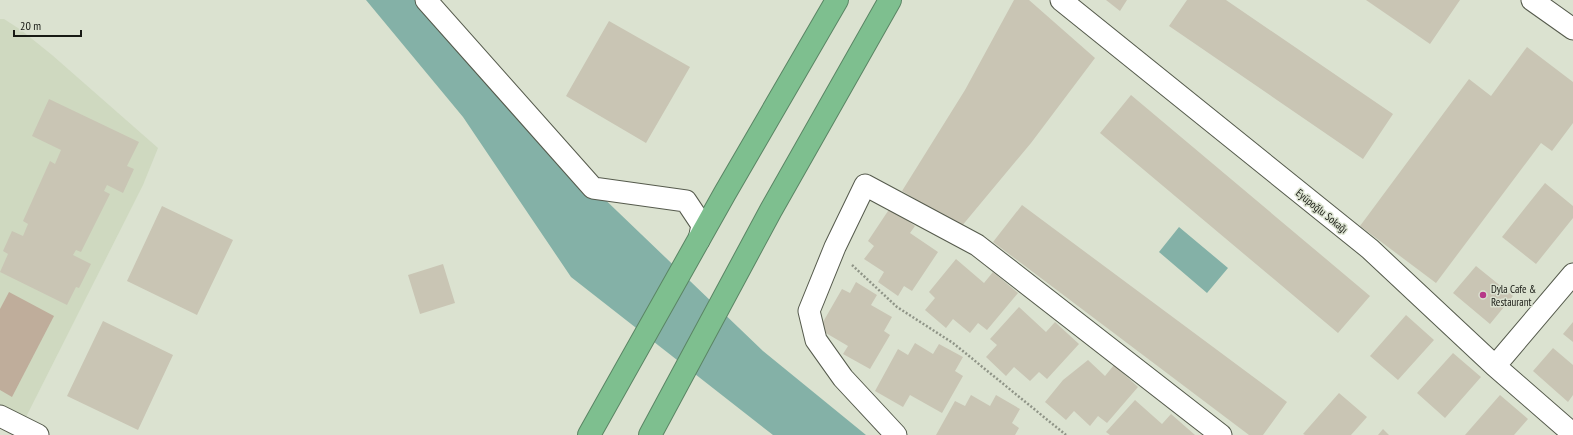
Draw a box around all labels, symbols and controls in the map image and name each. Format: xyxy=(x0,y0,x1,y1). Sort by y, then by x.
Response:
scale bar xyxy=(14,12,81,38)
text: 20 m xyxy=(20,18,41,33)
street label: Eyüpoğlu Sokağı xyxy=(1293,186,1351,236)
place label: Dyla Cafe & Restaurant xyxy=(1491,282,1536,309)
marker: Dyla Cafe & Restaurant xyxy=(1478,290,1488,300)

